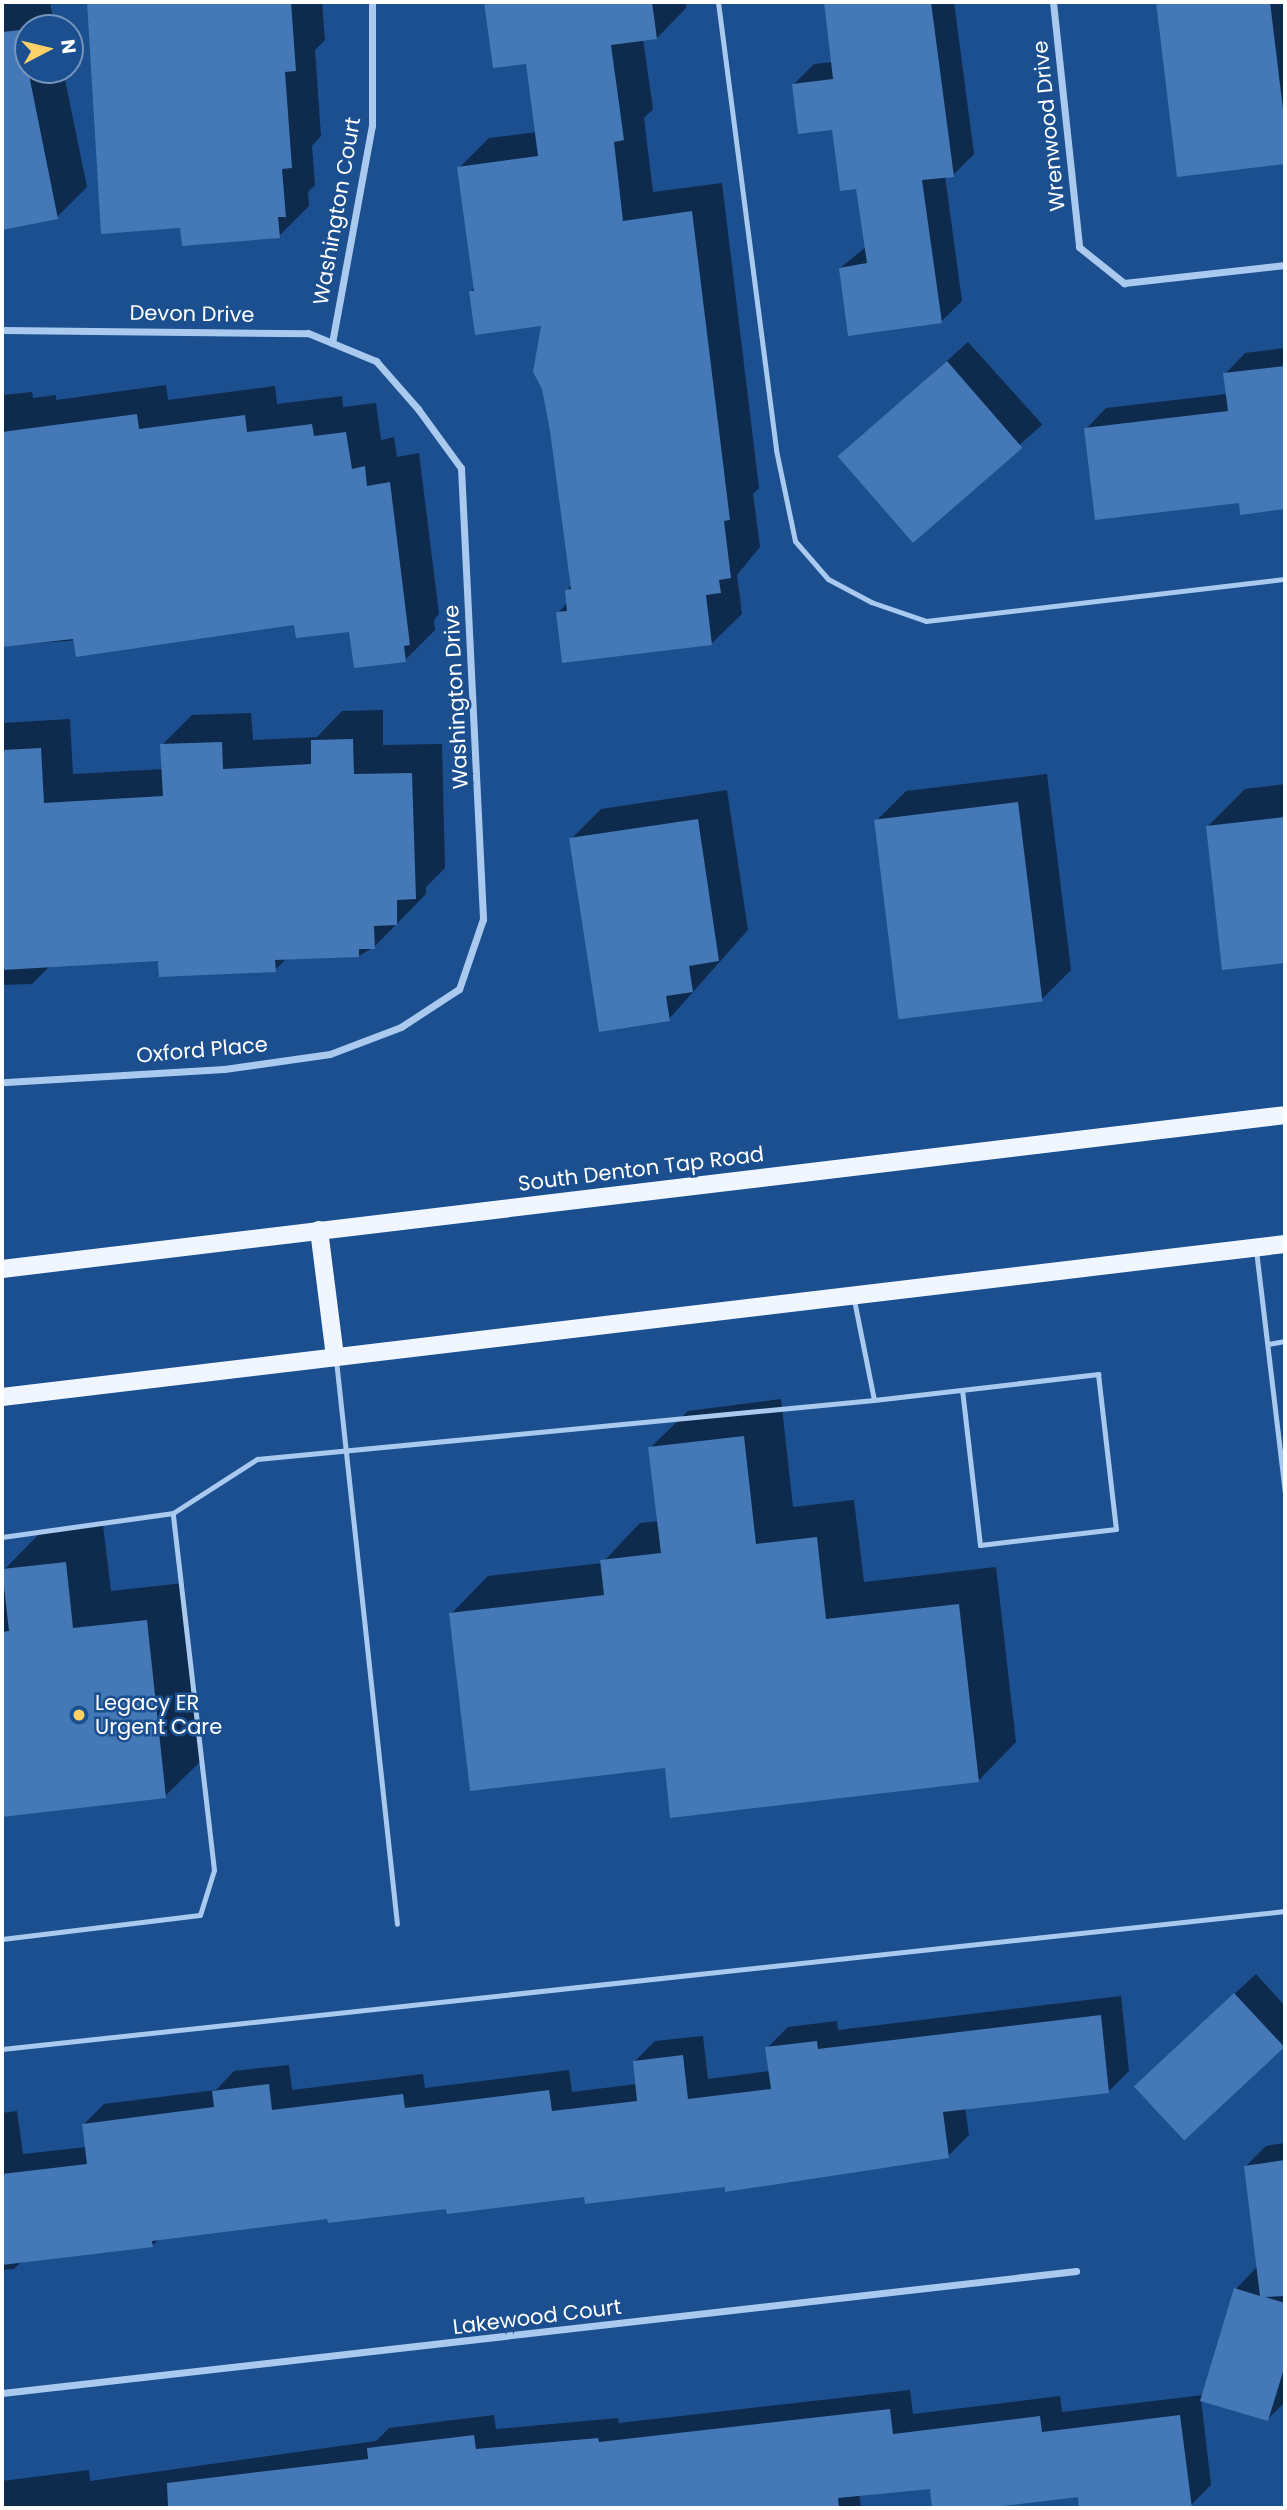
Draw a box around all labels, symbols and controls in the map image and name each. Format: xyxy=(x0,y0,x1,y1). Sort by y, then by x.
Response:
north arrow xyxy=(14,14,84,84)
text: N xyxy=(54,38,83,55)
street label: Wrenwood Drive xyxy=(1028,39,1070,213)
street label: Washington Court xyxy=(308,115,366,307)
street label: Devon Drive xyxy=(129,300,255,328)
street label: Washington Drive xyxy=(439,604,473,790)
street label: Oxford Place xyxy=(135,1032,269,1068)
street label: South Denton Tap Road xyxy=(517,1141,765,1197)
place label: Legacy ER Urgent Care xyxy=(95,1690,222,1740)
marker: Legacy ER Urgent Care xyxy=(69,1705,89,1725)
street label: Lakewood Court xyxy=(451,2294,623,2340)

